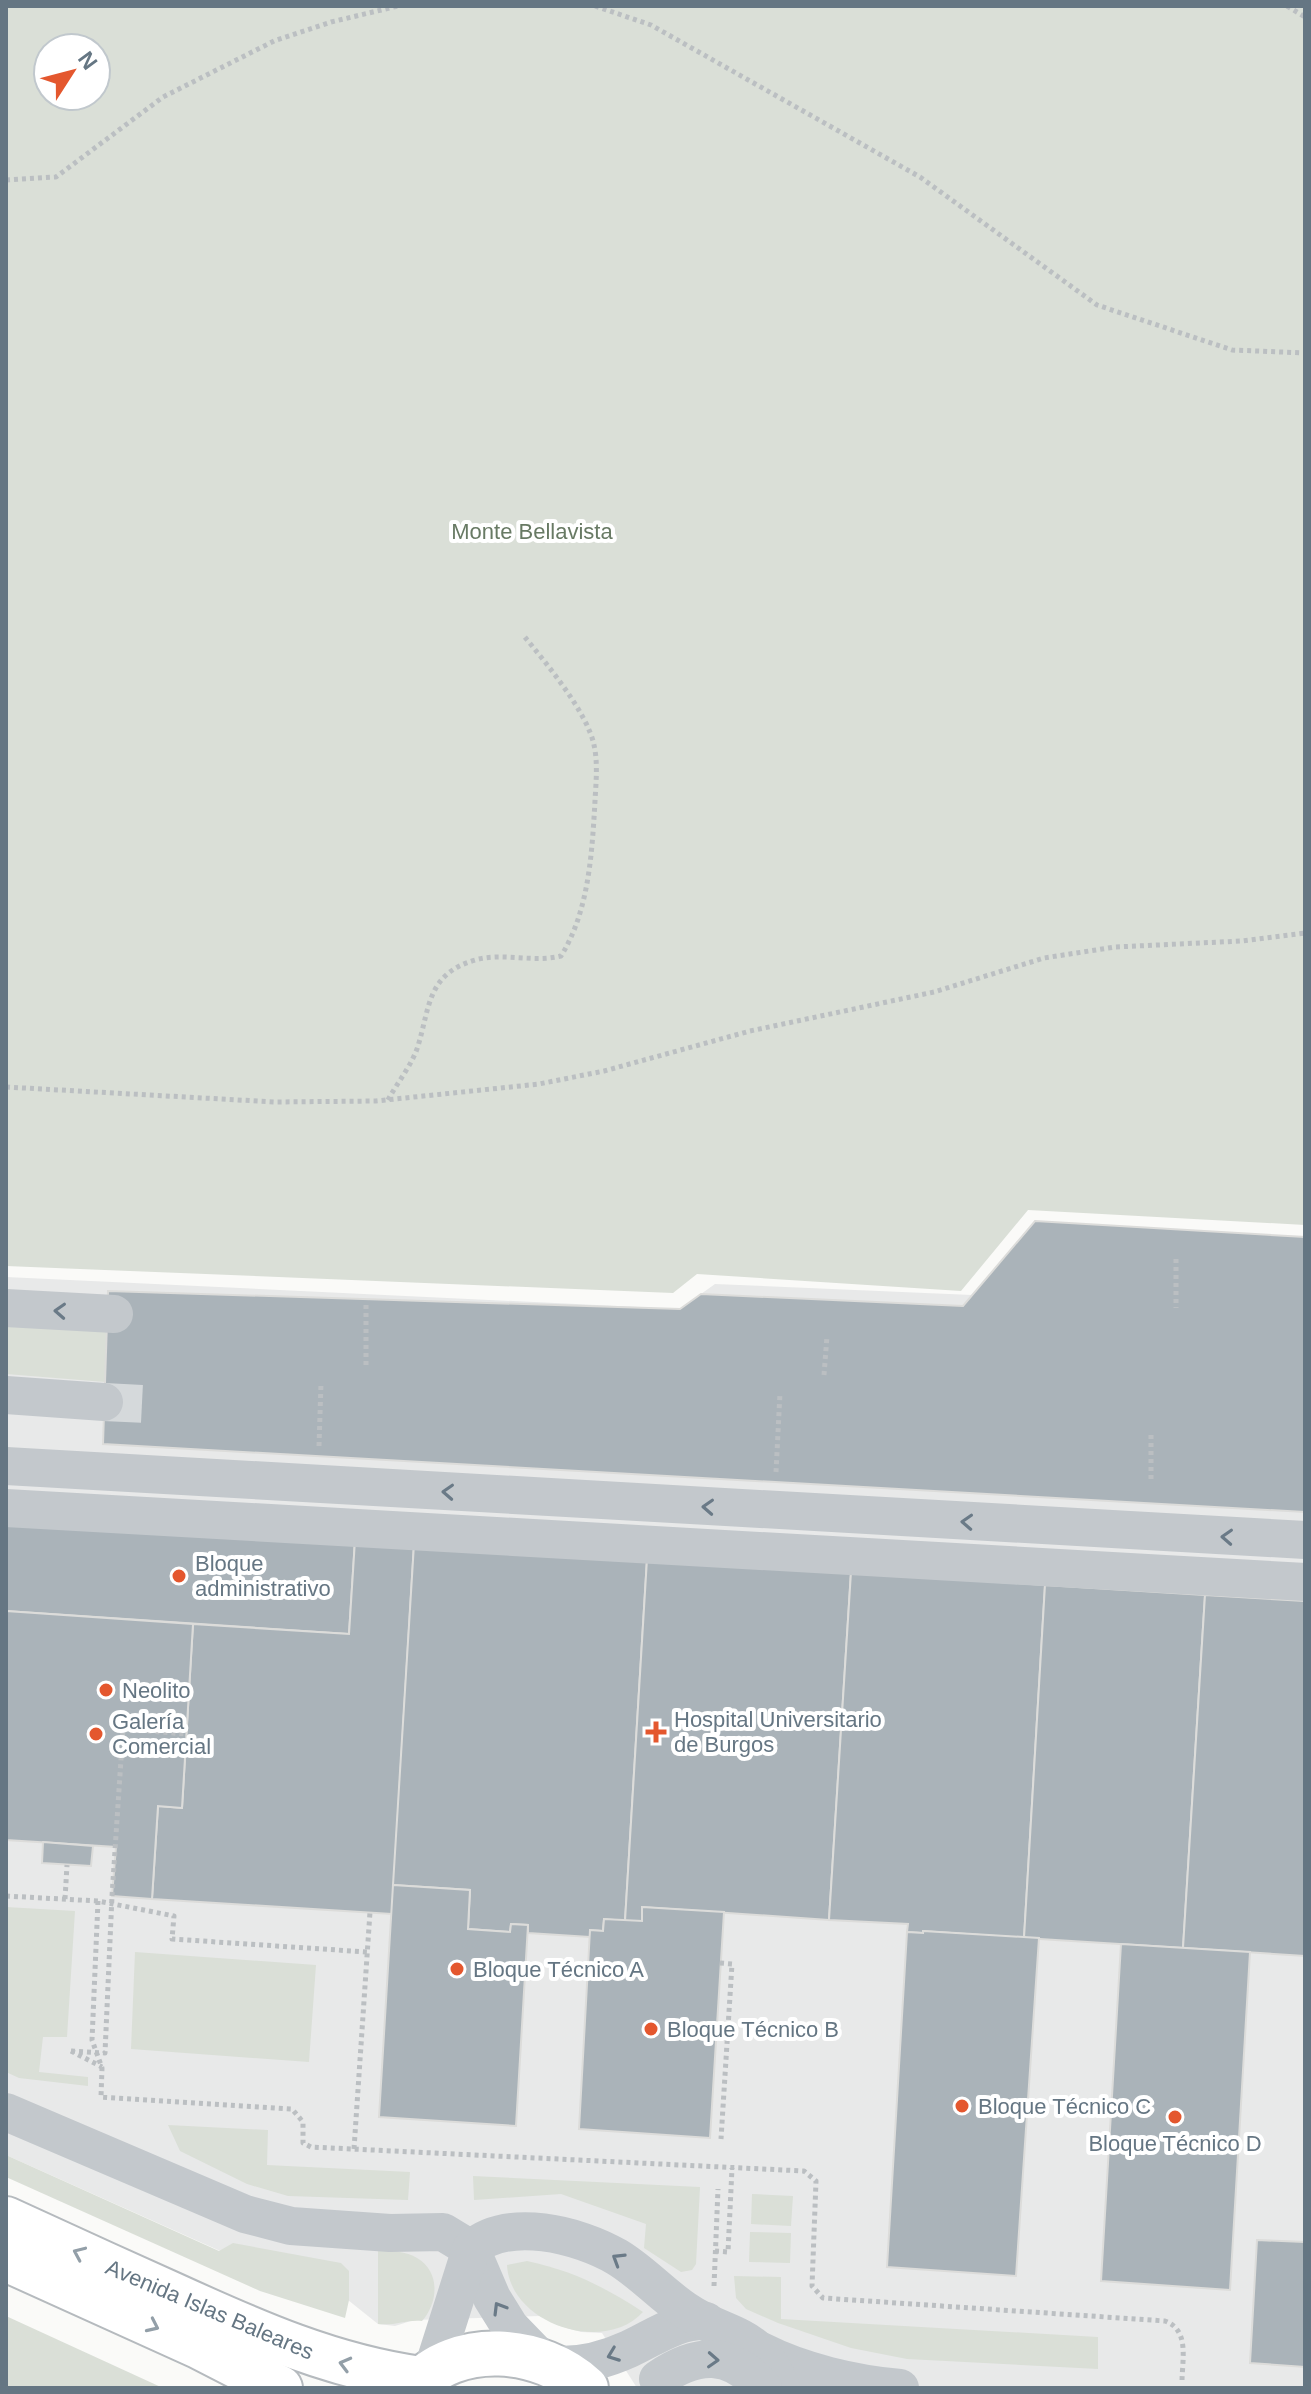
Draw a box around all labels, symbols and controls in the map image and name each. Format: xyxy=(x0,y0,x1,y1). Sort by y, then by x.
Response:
north arrow xyxy=(32,32,112,112)
text: N xyxy=(73,47,103,74)
park label: Monte Bellavista xyxy=(451,519,613,544)
one-way arrow xyxy=(53,1302,66,1319)
one-way arrow xyxy=(441,1484,454,1501)
one-way arrow xyxy=(701,1499,714,1516)
one-way arrow xyxy=(960,1514,973,1531)
one-way arrow xyxy=(1220,1528,1233,1545)
place label: Bloque administrativo xyxy=(195,1551,331,1601)
marker: Bloque administrativo xyxy=(170,1567,188,1585)
place label: Neolito xyxy=(122,1678,190,1703)
marker: Neolito xyxy=(97,1681,115,1699)
place label: Hospital Universitario de Burgos xyxy=(674,1707,882,1757)
place label: Galería Comercial xyxy=(112,1709,211,1759)
marker: Hospital Universitario de Burgos xyxy=(645,1721,667,1743)
marker: Galería Comercial xyxy=(87,1725,105,1743)
place label: Bloque Técnico A xyxy=(473,1957,644,1982)
marker: Bloque Técnico A xyxy=(448,1960,466,1978)
place label: Bloque Técnico B xyxy=(667,2017,839,2042)
marker: Bloque Técnico B xyxy=(642,2020,660,2038)
place label: Bloque Técnico C xyxy=(978,2094,1151,2119)
marker: Bloque Técnico C xyxy=(953,2097,971,2115)
marker: Bloque Técnico D xyxy=(1166,2108,1184,2126)
place label: Bloque Técnico D xyxy=(1088,2131,1262,2156)
one-way arrow xyxy=(73,2246,88,2262)
street label: Avenida Islas Baleares xyxy=(102,2254,318,2365)
one-way arrow xyxy=(612,2254,627,2269)
one-way arrow xyxy=(493,2302,509,2317)
one-way arrow xyxy=(145,2316,160,2332)
one-way arrow xyxy=(607,2345,621,2362)
one-way arrow xyxy=(707,2352,719,2369)
one-way arrow xyxy=(338,2356,352,2373)

